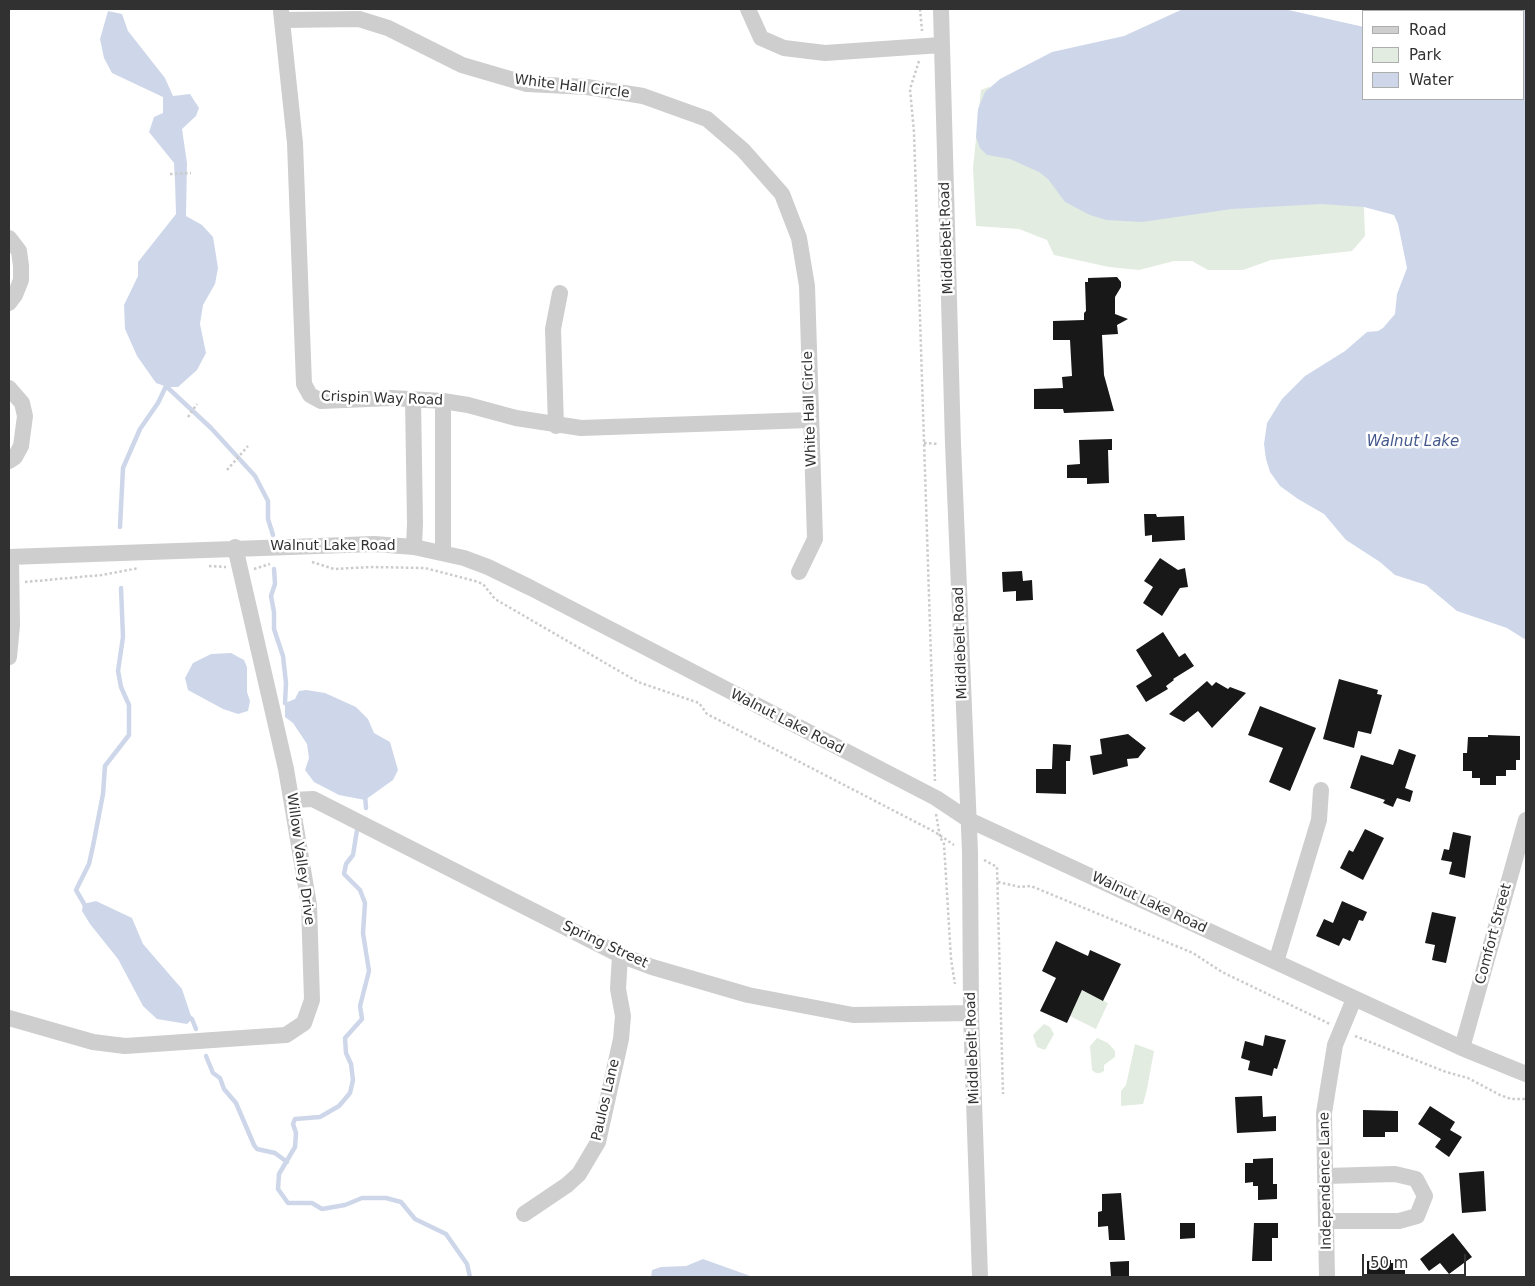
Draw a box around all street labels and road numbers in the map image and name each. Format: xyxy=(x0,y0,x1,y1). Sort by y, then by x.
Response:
street label: White Hall Circle xyxy=(514,72,630,102)
street label: Middlebelt Road xyxy=(937,181,957,295)
street label: White Hall Circle xyxy=(800,351,820,467)
street label: Crispin Way Road xyxy=(321,388,443,410)
street label: Walnut Lake Road xyxy=(270,538,396,554)
street label: Middlebelt Road xyxy=(951,586,971,700)
street label: Walnut Lake Road xyxy=(727,686,847,758)
street label: Willow Valley Drive xyxy=(282,792,318,926)
street label: Walnut Lake Road xyxy=(1089,869,1209,937)
street label: Comfort Street xyxy=(1472,882,1516,986)
street label: Spring Street xyxy=(560,918,650,972)
street label: Middlebelt Road xyxy=(963,991,983,1105)
street label: Paulos Lane xyxy=(588,1058,624,1142)
street label: Independence Lane xyxy=(1316,1112,1336,1250)

